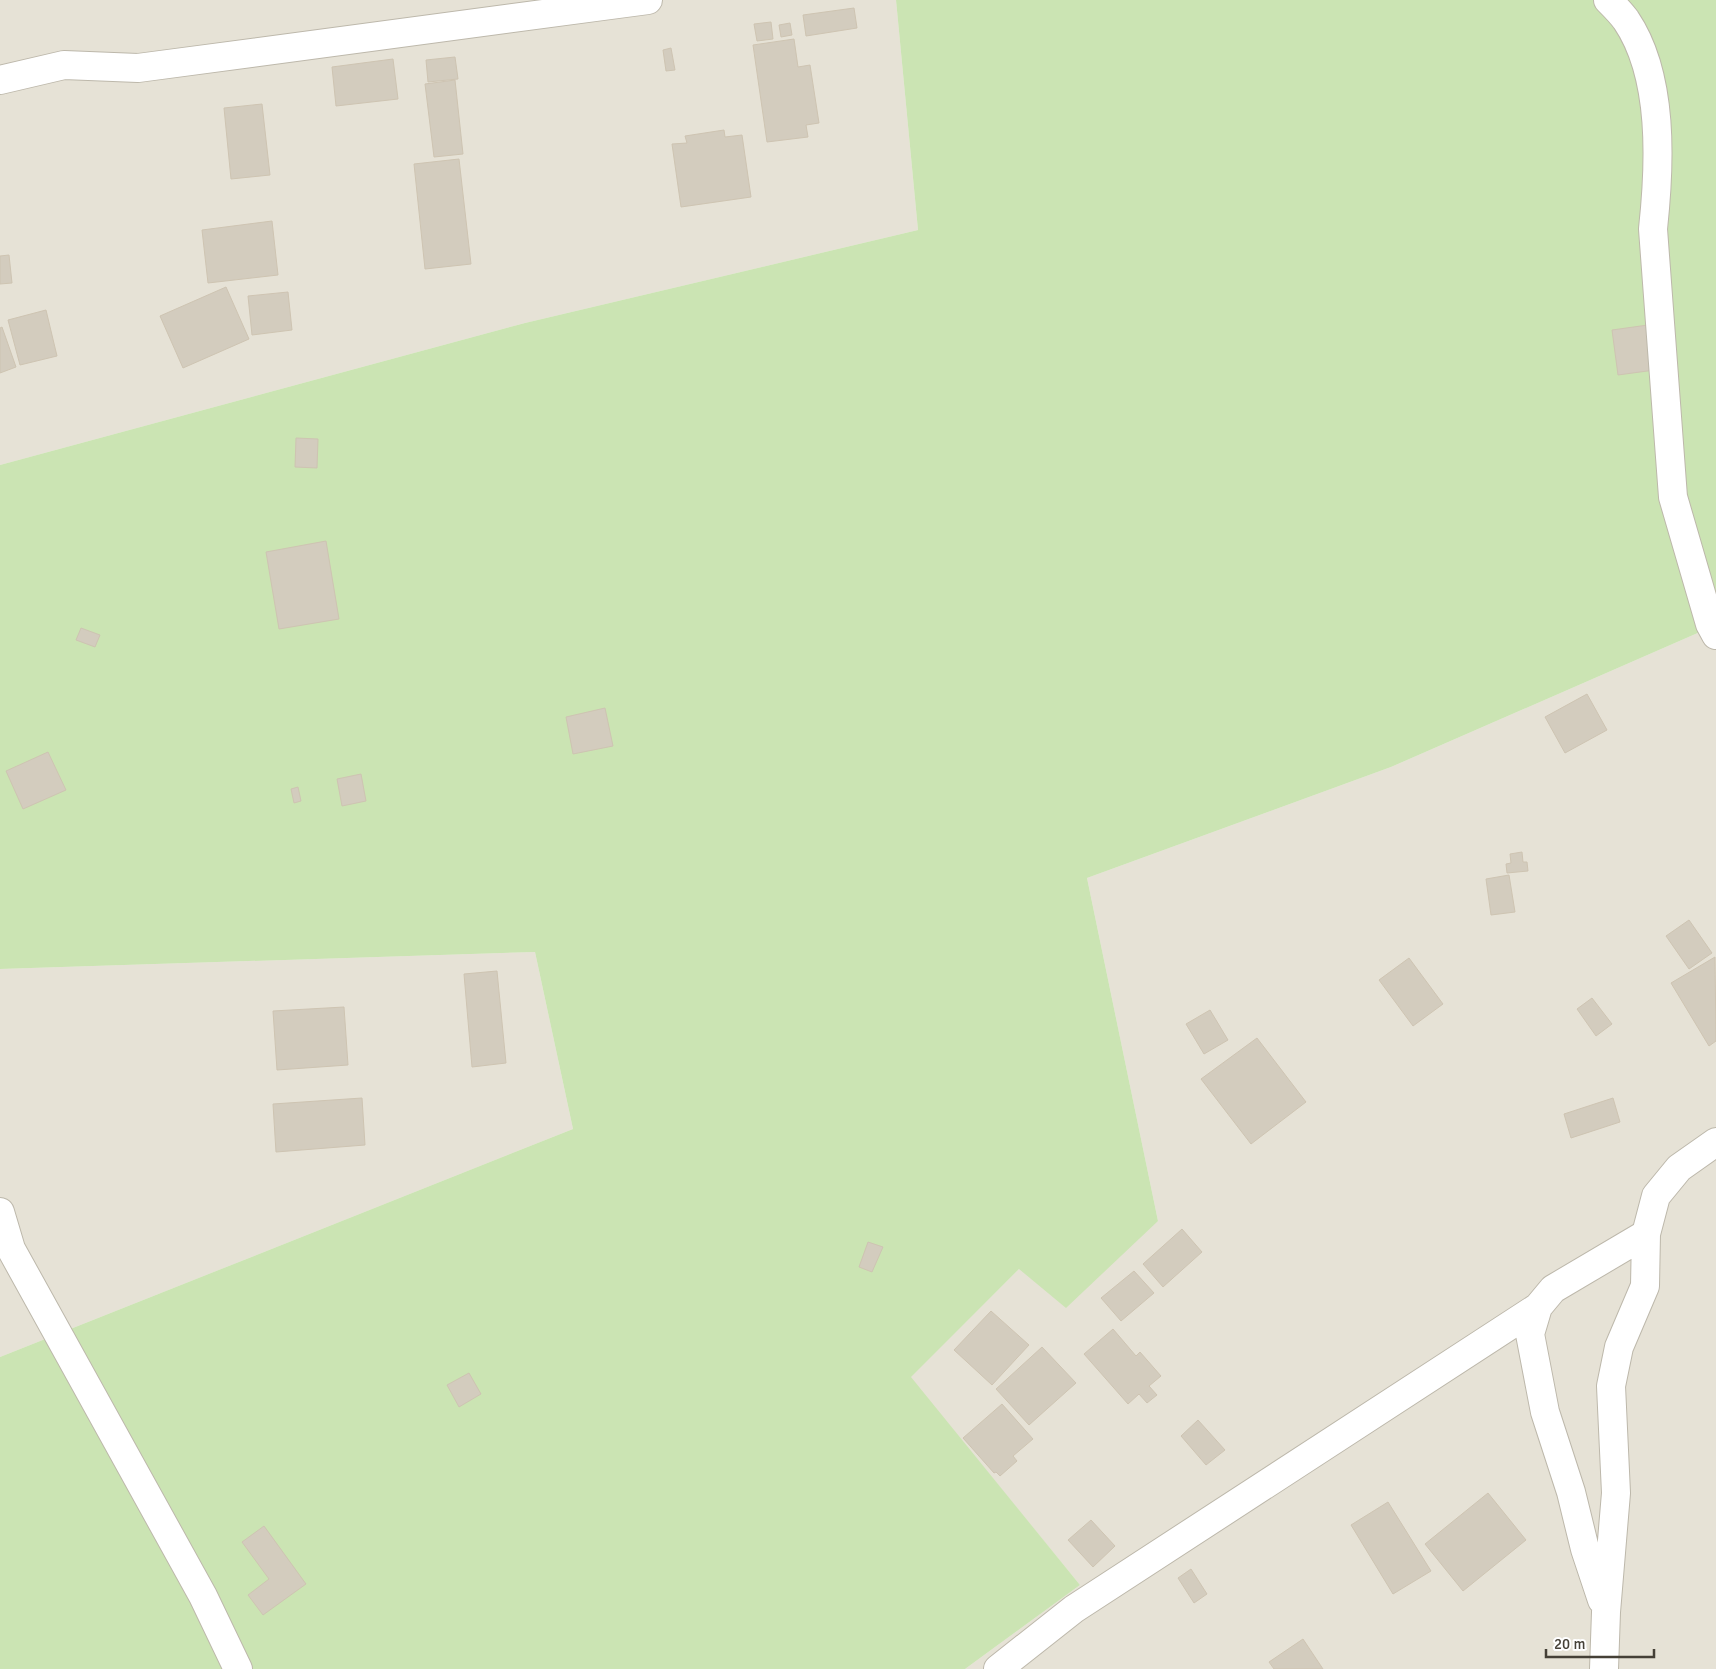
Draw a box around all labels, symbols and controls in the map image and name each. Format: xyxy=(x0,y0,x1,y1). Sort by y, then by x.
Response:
scale bar xyxy=(1546,1626,1654,1658)
text: 20 m xyxy=(1554,1635,1585,1653)

